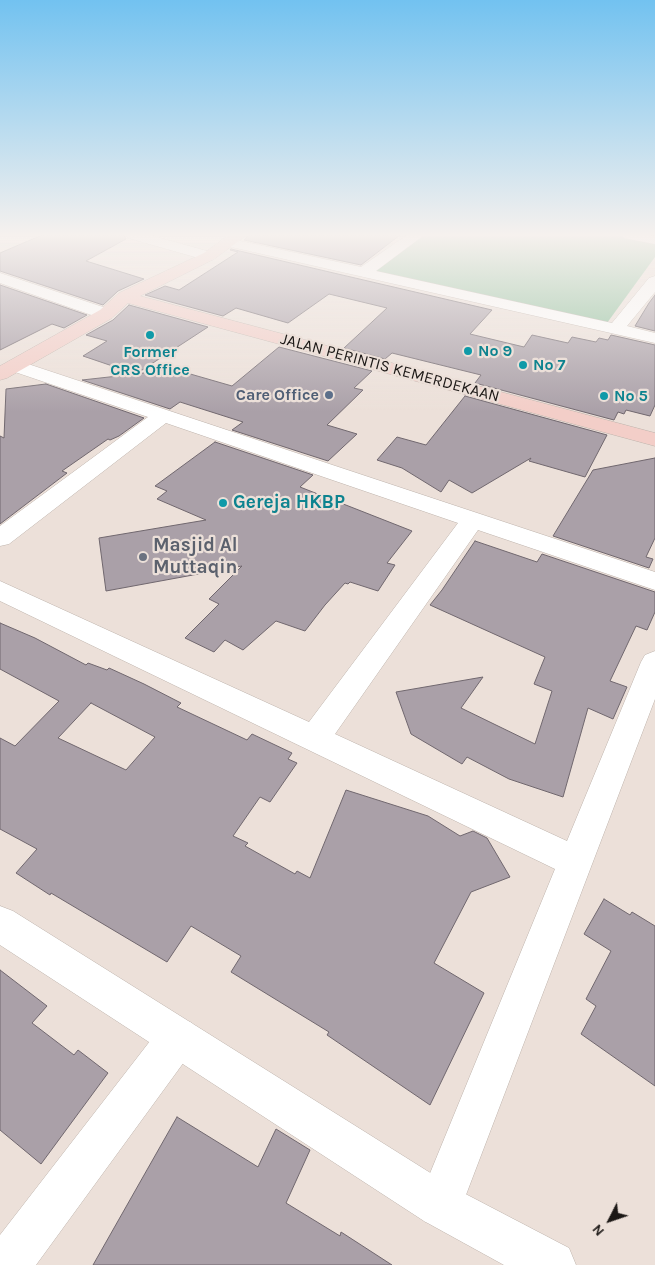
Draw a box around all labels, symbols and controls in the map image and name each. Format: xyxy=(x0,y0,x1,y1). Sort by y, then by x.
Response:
marker: Former CRS Office xyxy=(144,329,156,341)
street label: JALAN PERINTIS KEMERDEKAAN xyxy=(278,330,502,406)
place label: No 9 xyxy=(478,341,512,361)
place label: Former CRS Office xyxy=(110,342,190,380)
marker: No 9 xyxy=(462,345,474,357)
place label: No 7 xyxy=(533,355,566,375)
marker: No 7 xyxy=(517,359,529,371)
place label: Care Office xyxy=(236,385,319,405)
place label: No 5 xyxy=(614,386,648,406)
marker: Care Office xyxy=(323,389,335,401)
marker: No 5 xyxy=(598,390,610,402)
place label: Gereja HKBP xyxy=(233,492,345,514)
marker: Gereja HKBP xyxy=(217,497,229,509)
place label: Masjid Al Muttaqin xyxy=(153,535,237,579)
marker: Masjid Al Muttaqin xyxy=(137,551,149,563)
north arrow xyxy=(585,1195,635,1245)
text: N xyxy=(589,1221,608,1240)

